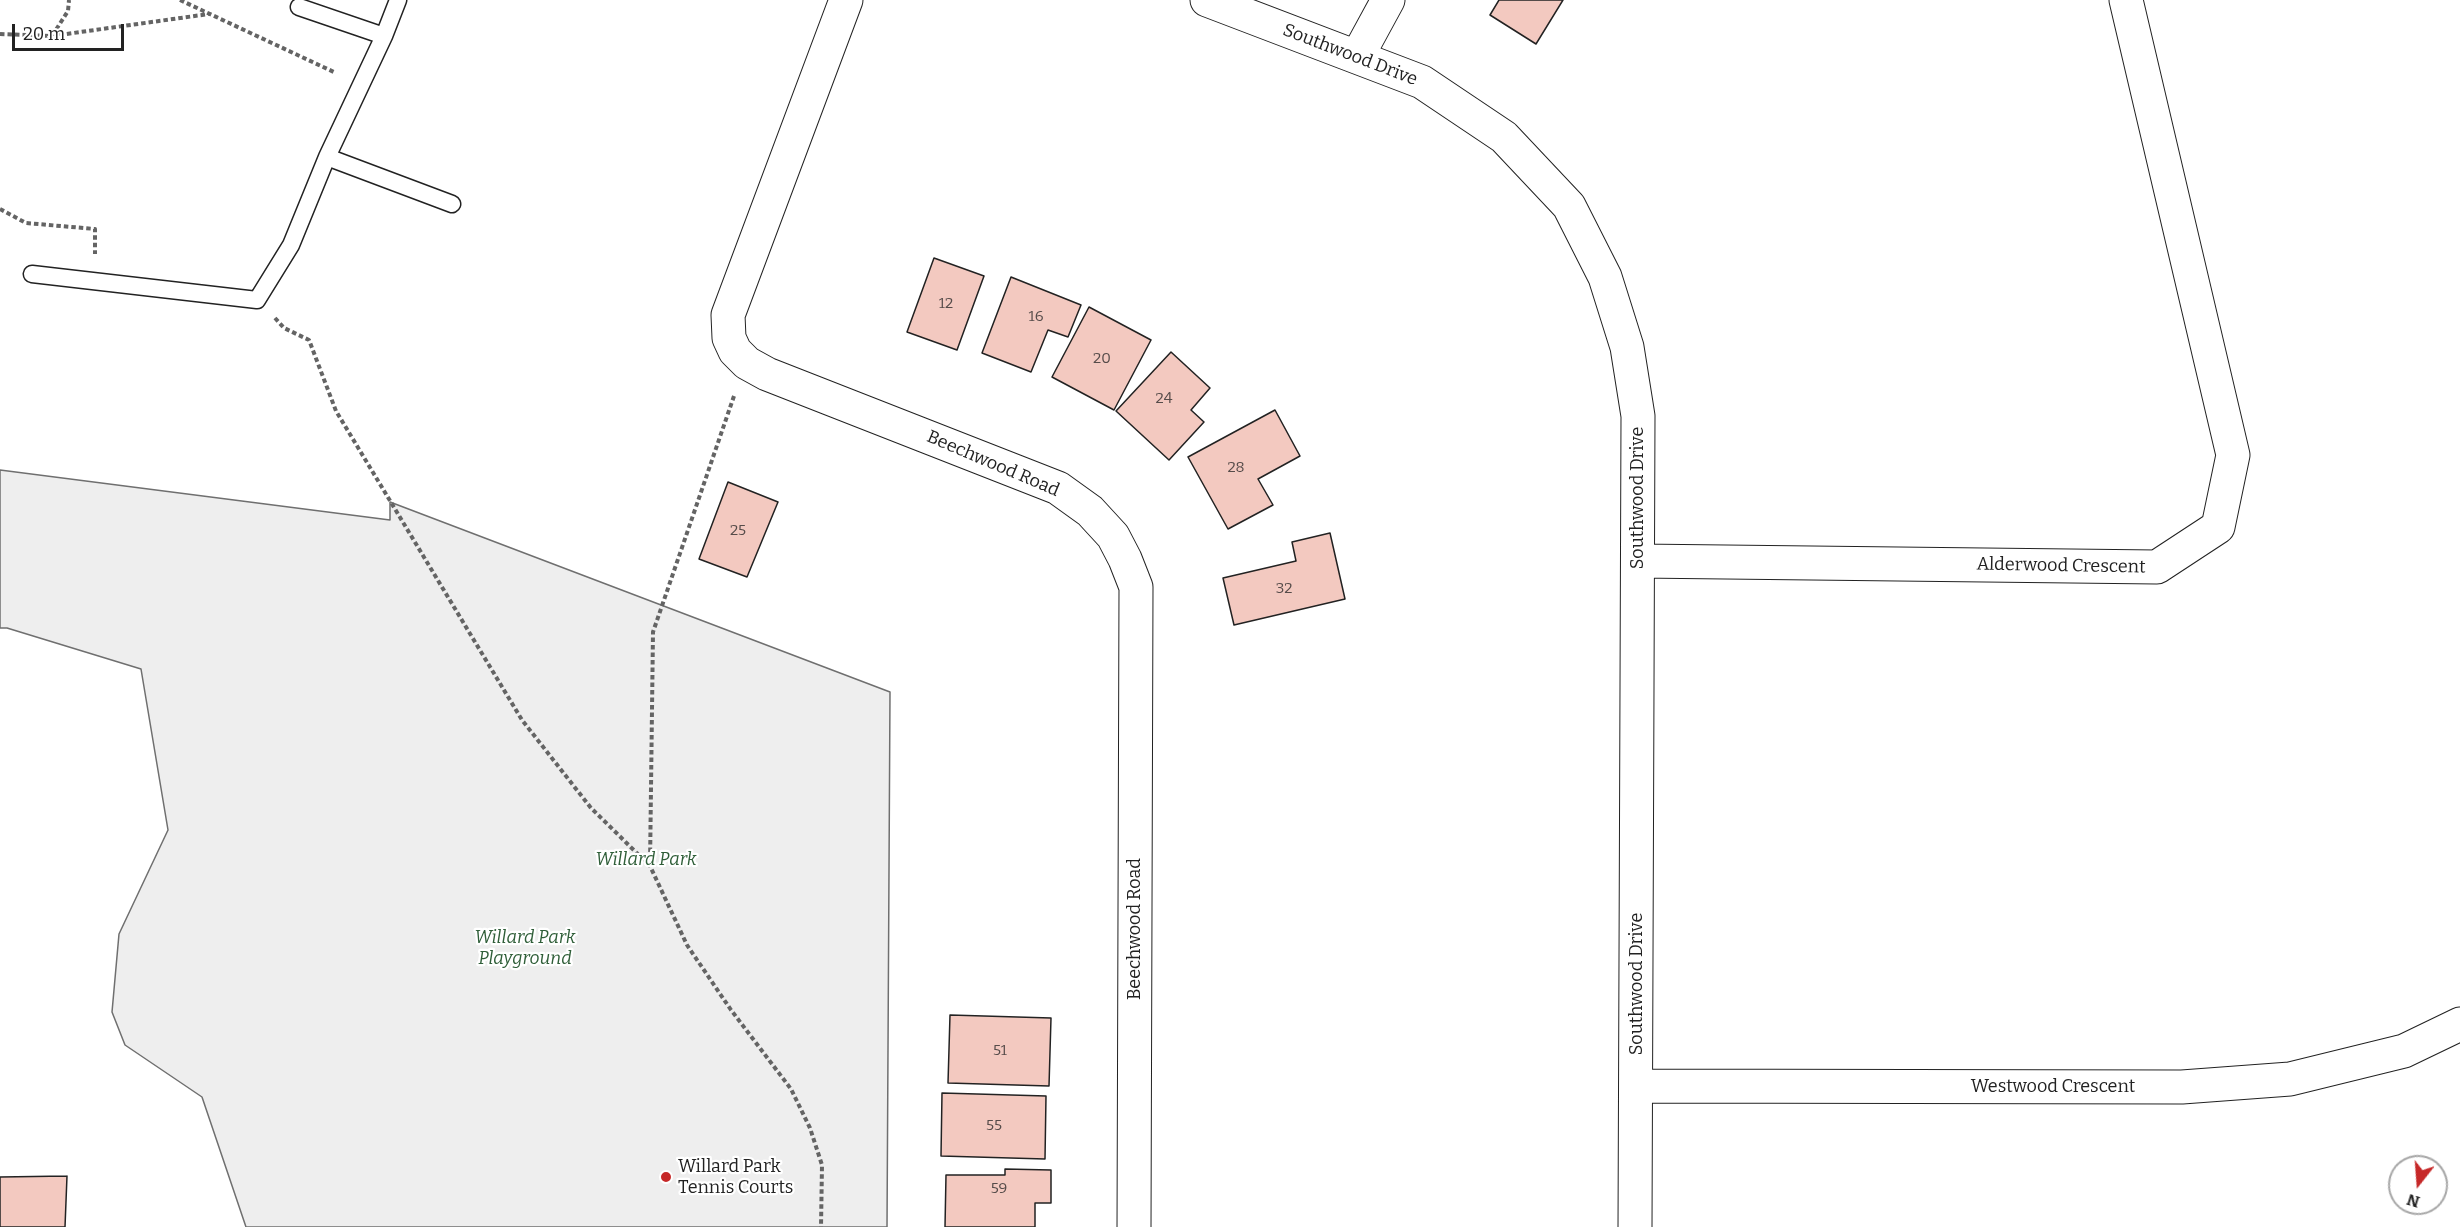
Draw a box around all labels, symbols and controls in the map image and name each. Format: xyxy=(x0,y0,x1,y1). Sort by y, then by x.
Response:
scale bar xyxy=(15,12,128,50)
street label: Southwood Drive xyxy=(1280,19,1420,91)
text: 20 m xyxy=(23,23,65,45)
house number: 12 xyxy=(939,295,953,313)
house number: 16 xyxy=(1029,308,1043,326)
house number: 20 xyxy=(1093,350,1111,368)
house number: 24 xyxy=(1156,390,1172,408)
street label: Beechwood Road xyxy=(923,426,1063,502)
street label: Southwood Drive xyxy=(1627,427,1649,569)
house number: 28 xyxy=(1227,459,1245,477)
house number: 25 xyxy=(730,522,746,540)
street label: Alderwood Crescent xyxy=(1976,554,2146,578)
house number: 32 xyxy=(1276,580,1292,598)
park label: Willard Park xyxy=(595,849,697,871)
street label: Beechwood Road xyxy=(1124,858,1146,1000)
street label: Southwood Drive xyxy=(1626,913,1648,1055)
park label: Willard Park Playground xyxy=(474,927,576,970)
house number: 51 xyxy=(993,1042,1007,1060)
street label: Westwood Crescent xyxy=(1971,1076,2135,1098)
house number: 55 xyxy=(986,1117,1002,1135)
north arrow xyxy=(2388,1155,2448,1215)
place label: Willard Park Tennis Courts xyxy=(678,1156,793,1198)
marker: Willard Park Tennis Courts xyxy=(659,1170,673,1184)
house number: 59 xyxy=(991,1180,1007,1198)
text: N xyxy=(2404,1190,2422,1212)

